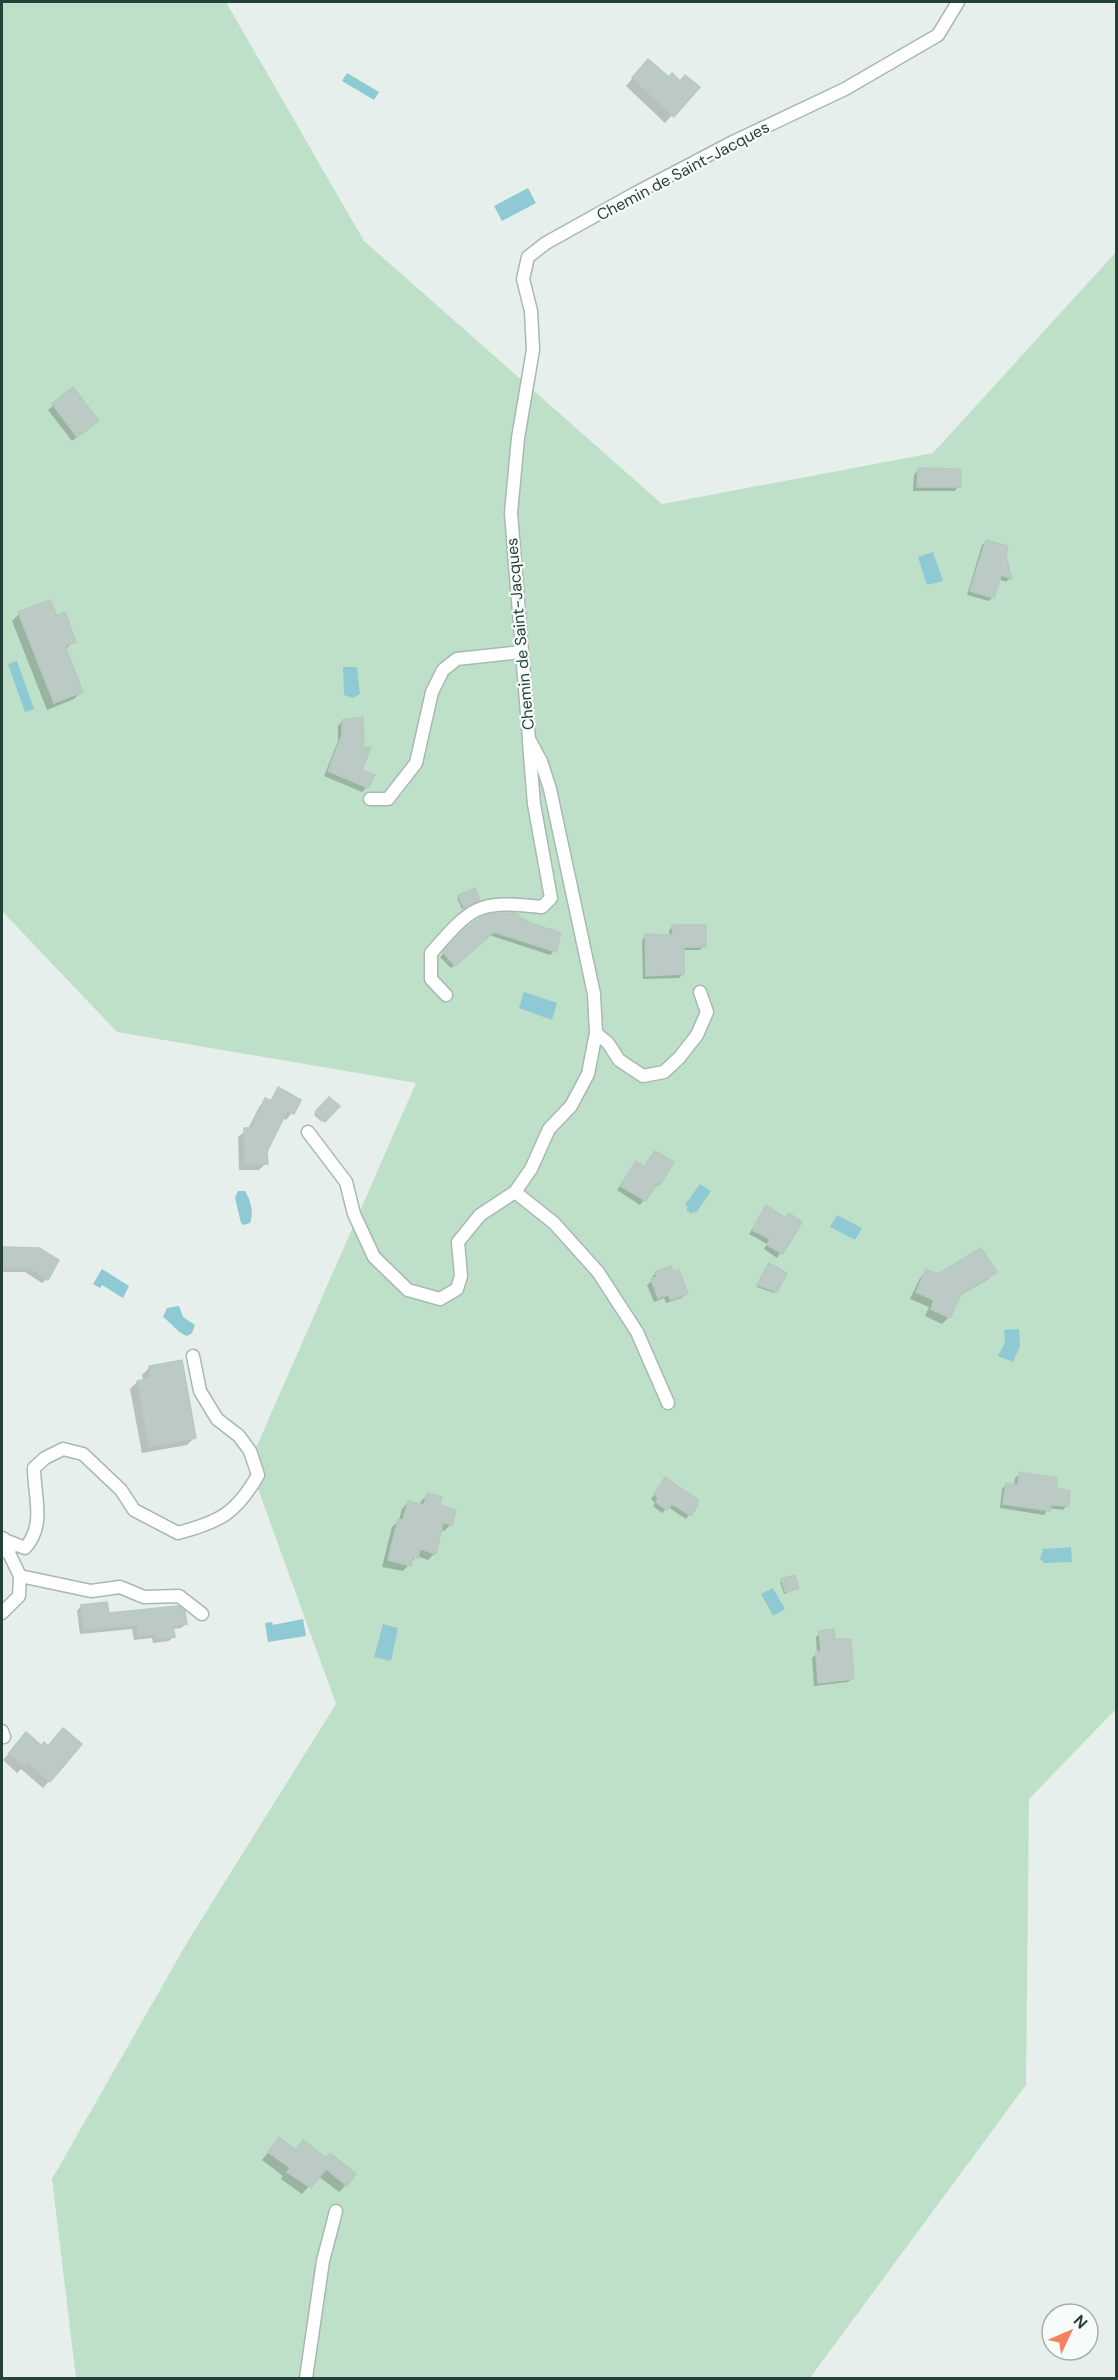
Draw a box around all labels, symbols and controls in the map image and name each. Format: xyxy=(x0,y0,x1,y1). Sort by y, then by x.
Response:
street label: Chemin de Saint-Jacques xyxy=(593,116,773,226)
street label: Chemin de Saint-Jacques xyxy=(501,537,539,731)
north arrow xyxy=(1040,2302,1100,2362)
text: N xyxy=(1069,2310,1092,2333)

